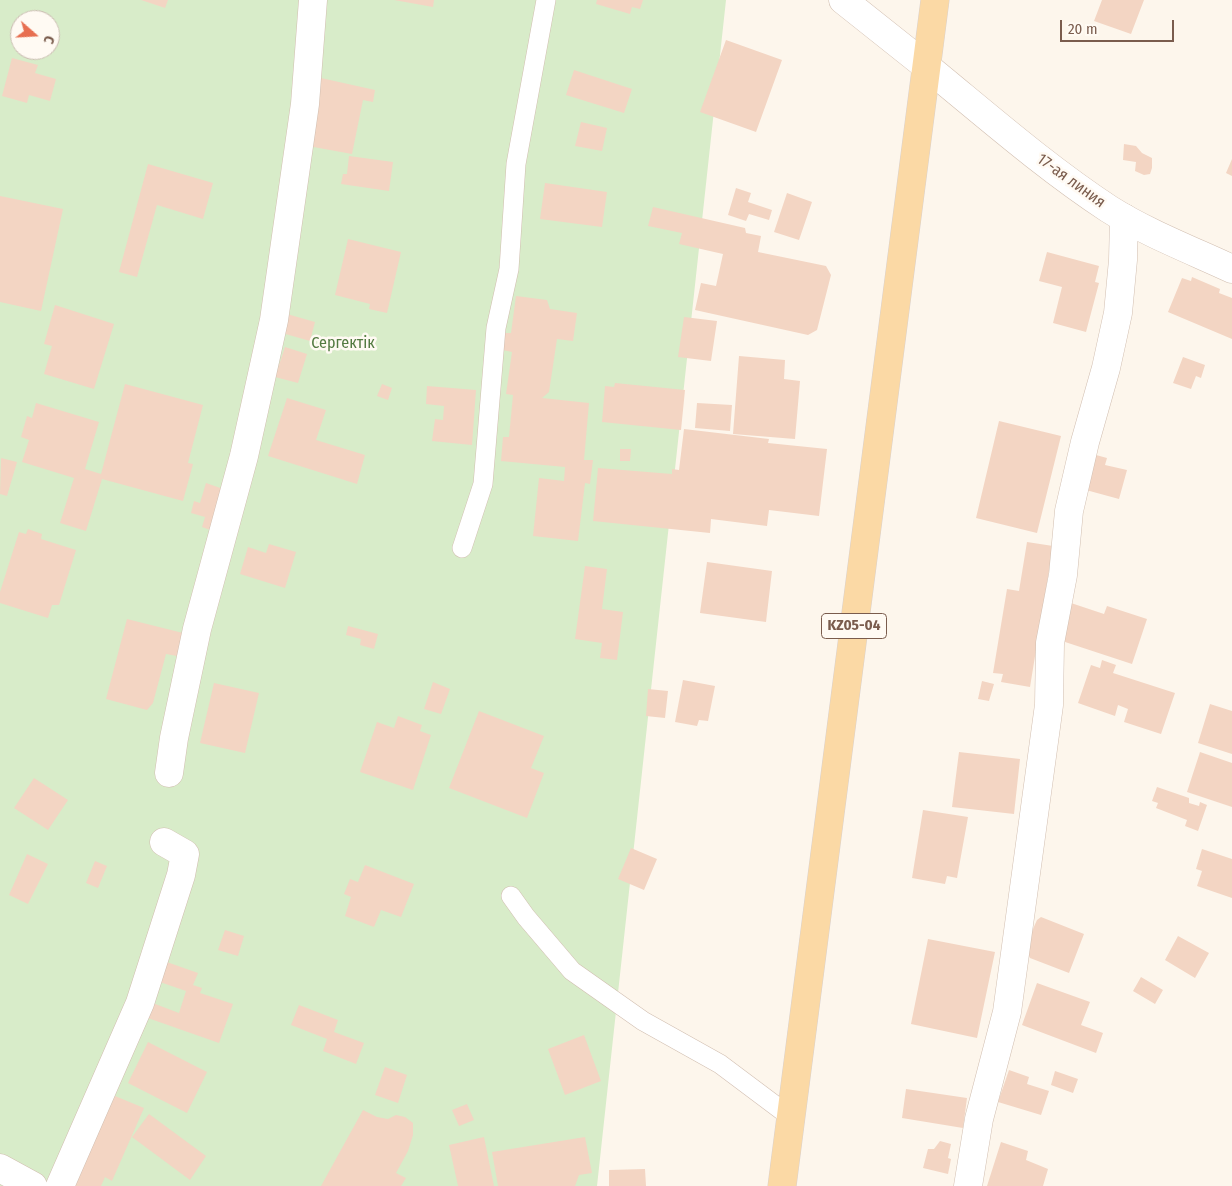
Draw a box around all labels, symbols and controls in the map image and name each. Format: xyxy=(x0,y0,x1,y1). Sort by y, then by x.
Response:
north arrow xyxy=(10,10,60,60)
scale bar xyxy=(1062,10,1176,42)
text: 20 m xyxy=(1068,20,1098,38)
text: С xyxy=(39,33,58,46)
street label: 17-ая линия xyxy=(1033,150,1109,212)
park label: Сергектік xyxy=(311,334,375,354)
road number: KZ05-04 xyxy=(822,614,886,638)

